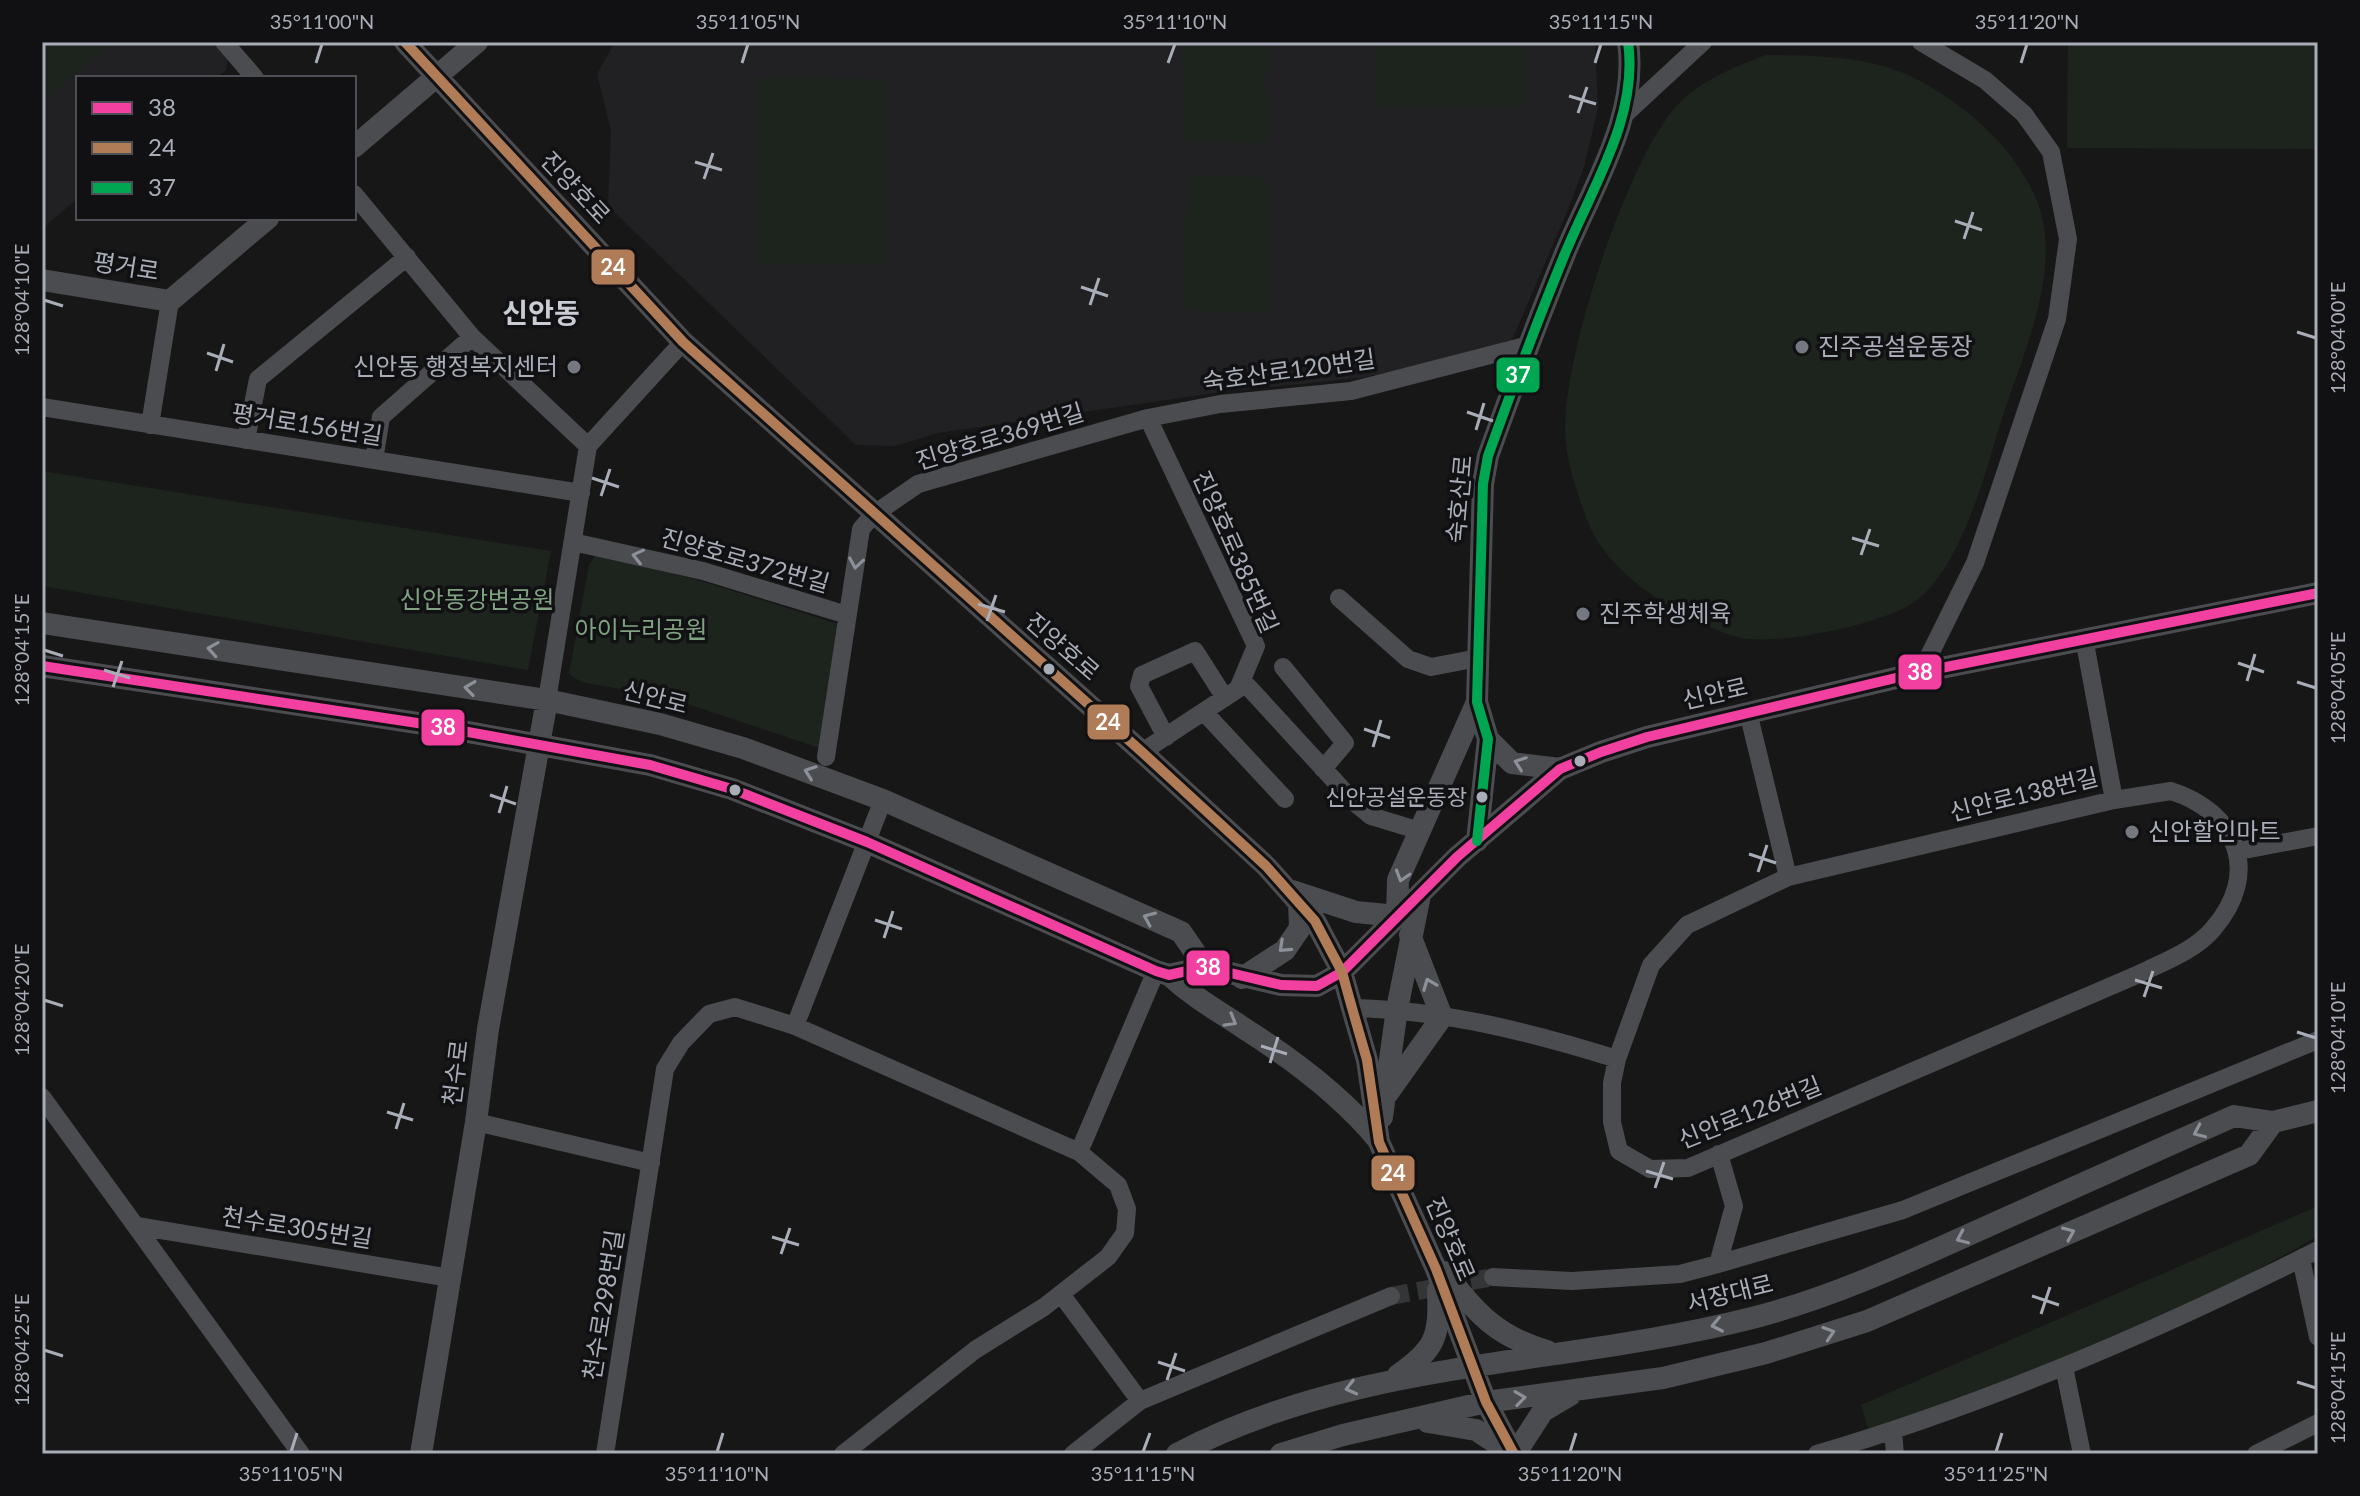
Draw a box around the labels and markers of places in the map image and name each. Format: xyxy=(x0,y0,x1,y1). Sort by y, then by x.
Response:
place label: 진주공설운동장 xyxy=(1818,331,1973,360)
marker: 진주공설운동장 xyxy=(1793,338,1811,356)
place label: 신안동 행정복지센터 xyxy=(353,351,558,380)
marker: 신안동 행정복지센터 xyxy=(565,358,583,376)
place label: 진주학생체육 xyxy=(1599,598,1731,627)
marker: 진주학생체육 xyxy=(1574,605,1592,623)
unlabelled marker xyxy=(1041,661,1057,677)
unlabelled marker xyxy=(1572,753,1588,769)
unlabelled marker xyxy=(727,782,743,798)
place label: 신안공설운동장 xyxy=(1325,783,1467,810)
marker: 신안공설운동장 xyxy=(1474,789,1490,805)
place label: 신안할인마트 xyxy=(2148,816,2280,845)
marker: 신안할인마트 xyxy=(2123,823,2141,841)

